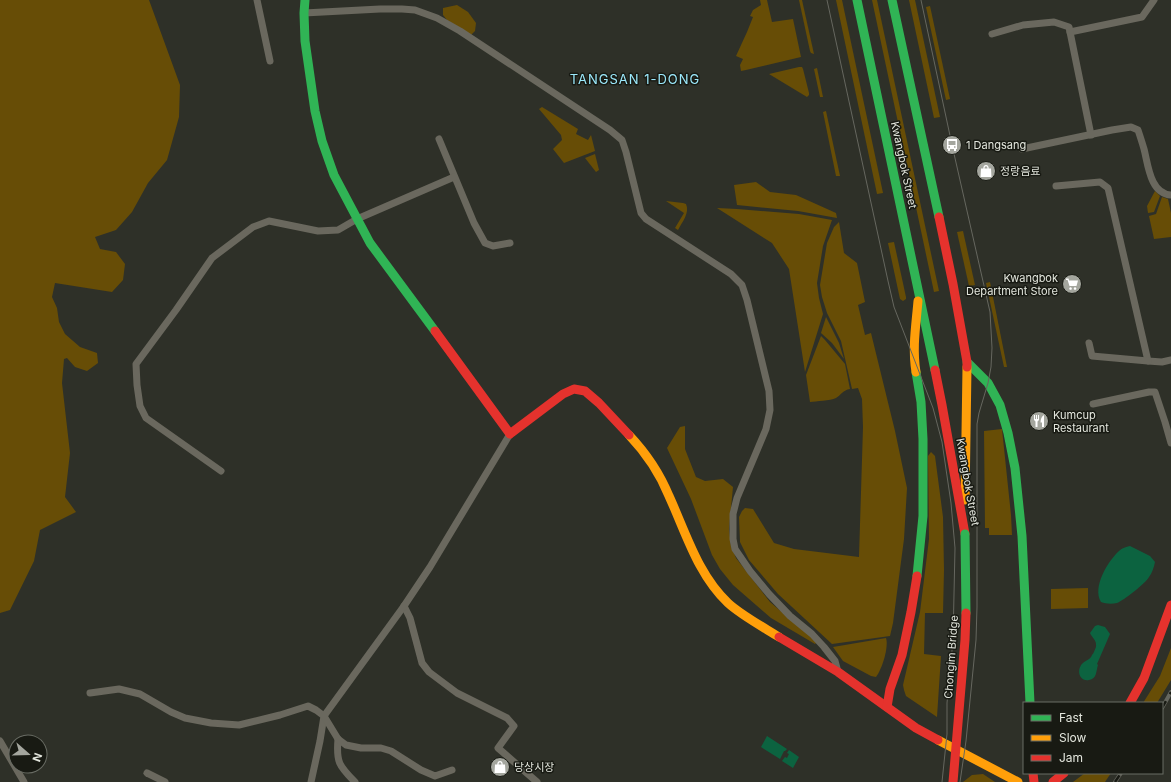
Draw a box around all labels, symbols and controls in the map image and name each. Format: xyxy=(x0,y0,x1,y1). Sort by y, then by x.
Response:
district label: TANGSAN 1-DONG xyxy=(570,71,700,87)
street label: Kwangbok Street xyxy=(888,120,920,210)
bus stop icon: 1 Dangsang xyxy=(941,134,963,156)
place label: 1 Dangsang xyxy=(966,138,1026,152)
shop icon: 정랑음료 xyxy=(975,160,997,182)
place label: 정랑음료 xyxy=(1000,164,1040,178)
place label: Kwangbok Department Store xyxy=(966,271,1058,298)
supermarket icon: Kwangbok Department Store xyxy=(1061,273,1083,295)
place label: Kumcup Restaurant xyxy=(1053,408,1109,435)
restaurant icon: Kumcup Restaurant xyxy=(1028,410,1050,432)
street label: Kwangbok Street xyxy=(953,437,983,527)
street label: Chongim Bridge xyxy=(941,615,961,699)
legend xyxy=(1023,702,1163,774)
text: Fast xyxy=(1059,710,1083,725)
text: Slow xyxy=(1059,730,1087,745)
north arrow xyxy=(8,734,48,774)
text: Jam xyxy=(1059,750,1083,765)
text: N xyxy=(29,751,45,764)
shop icon: 당상시장 xyxy=(489,756,511,778)
place label: 당상시장 xyxy=(514,760,554,774)

